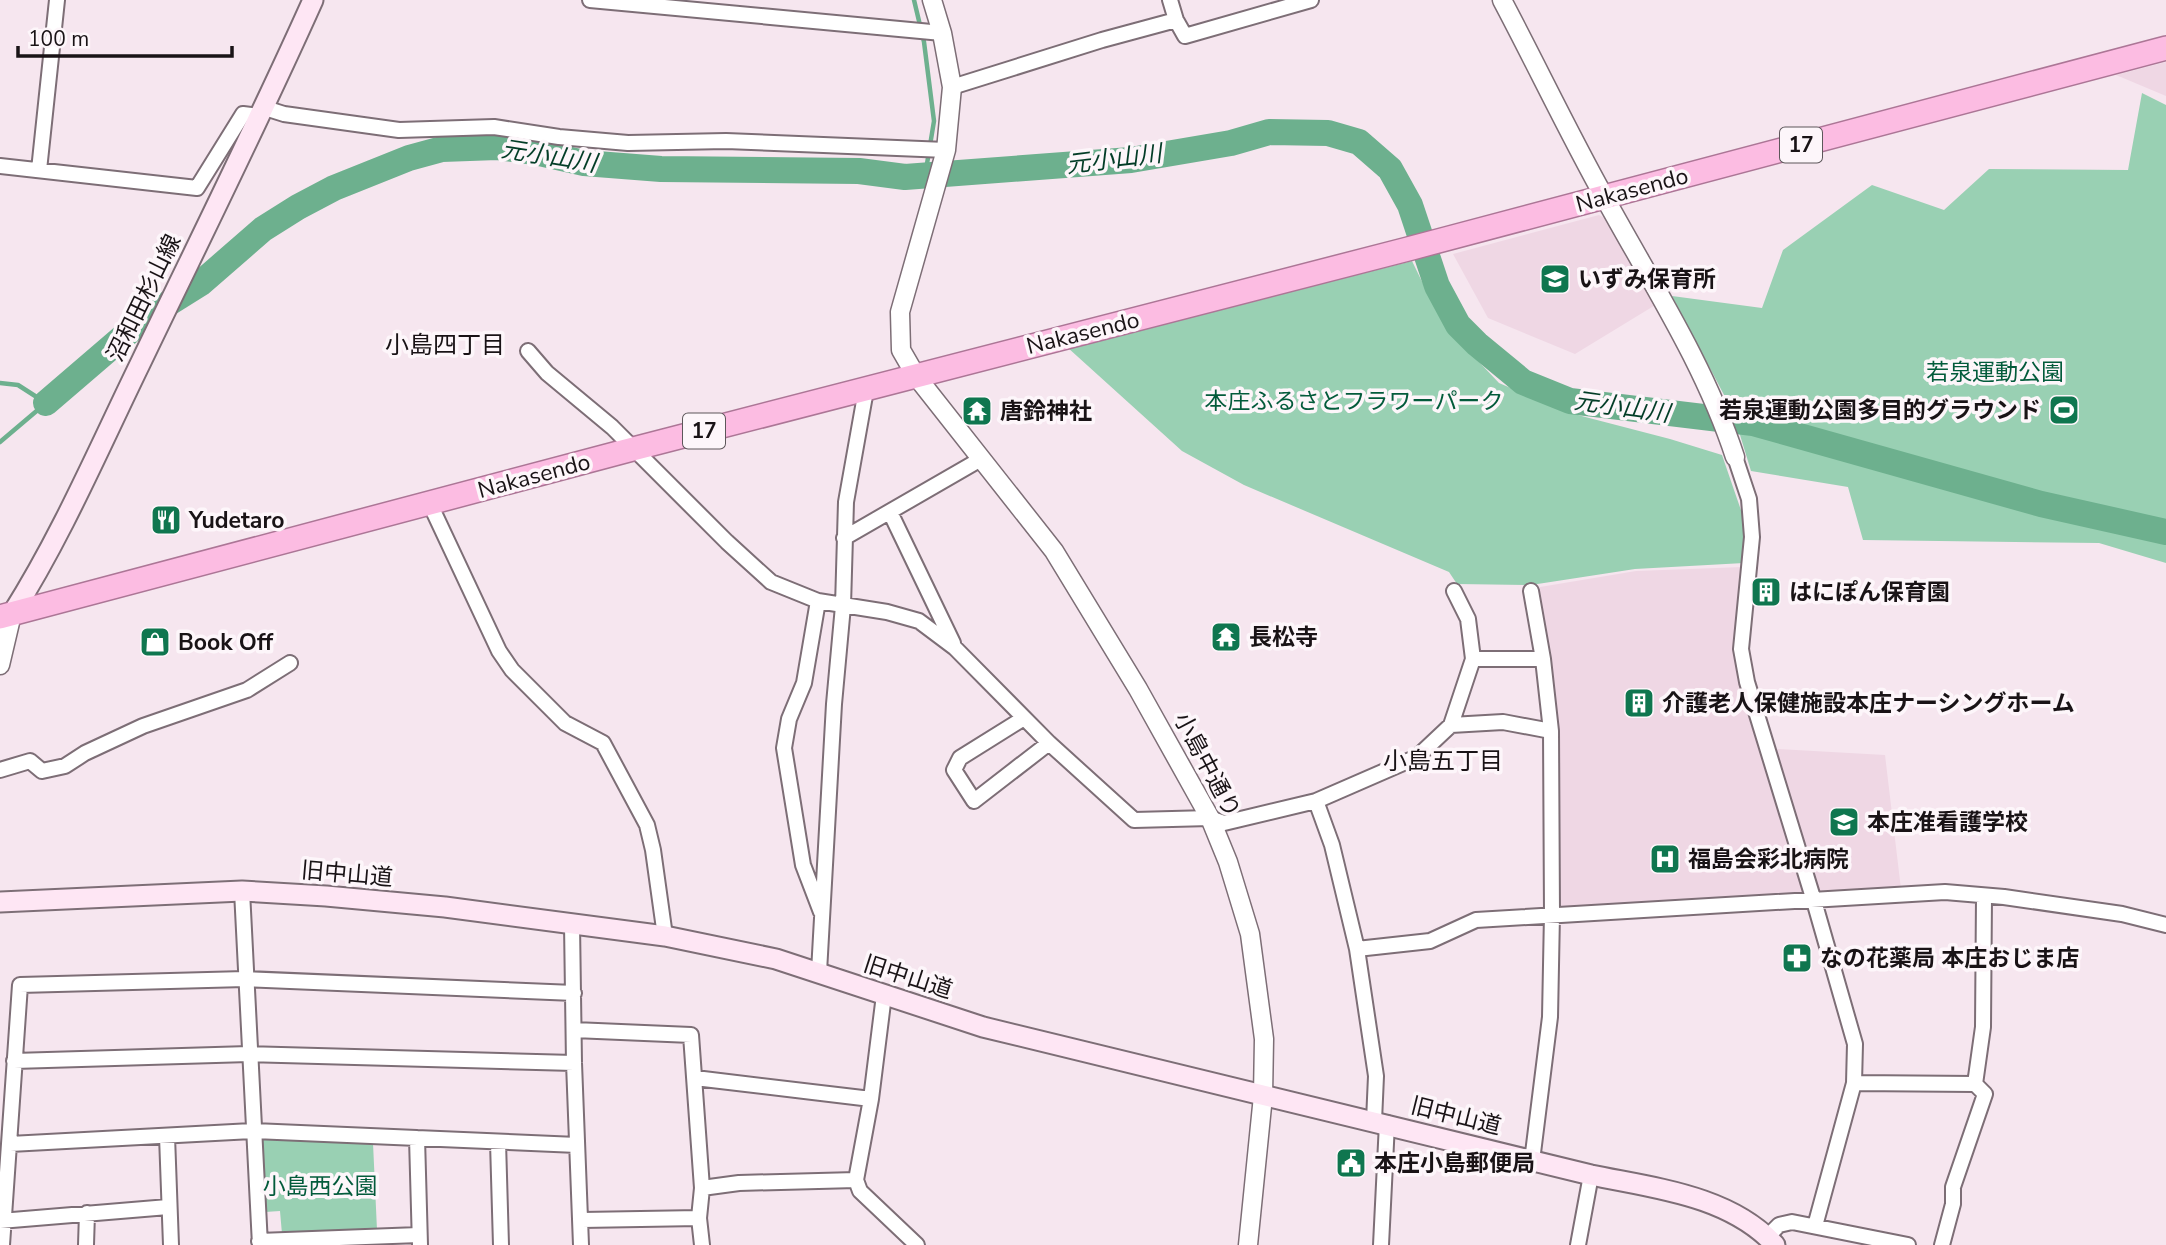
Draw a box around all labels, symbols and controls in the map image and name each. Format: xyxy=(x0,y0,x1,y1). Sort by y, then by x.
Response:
scale bar xyxy=(18,14,231,58)
text: 100 m xyxy=(28,25,89,53)
road number: 17 xyxy=(1780,128,1822,162)
water label: 元小山川 xyxy=(499,133,602,180)
water label: 元小山川 xyxy=(1064,137,1167,181)
street label: Nakasendo xyxy=(1572,160,1692,220)
street label: 沼和田杉山線 xyxy=(100,229,188,367)
school or university icon: いずみ保育所 xyxy=(1538,262,1572,296)
place label: いずみ保育所 xyxy=(1578,264,1716,295)
street label: Nakasendo xyxy=(1023,304,1143,362)
district label: 小島四丁目 xyxy=(385,329,505,361)
park label: 若泉運動公園 xyxy=(1926,357,2064,388)
water label: 元小山川 xyxy=(1572,384,1675,430)
park label: 本庄ふるさとフラワーパーク xyxy=(1205,386,1503,417)
sports icon: 若泉運動公園多目的グラウンド xyxy=(2047,393,2081,427)
temple icon: 唐鈴神社 xyxy=(960,394,994,428)
place label: 若泉運動公園多目的グラウンド xyxy=(1719,395,2041,426)
place label: 唐鈴神社 xyxy=(1000,396,1092,427)
road number: 17 xyxy=(683,414,725,448)
street label: Nakasendo xyxy=(474,446,594,506)
restaurant icon: Yudetaro xyxy=(149,503,183,537)
place label: Yudetaro xyxy=(188,505,285,536)
building icon: はにぽん保育園 xyxy=(1749,575,1783,609)
place label: はにぽん保育園 xyxy=(1789,577,1950,608)
temple icon: 長松寺 xyxy=(1209,620,1243,654)
place label: 長松寺 xyxy=(1249,622,1318,653)
shop icon: Book Off xyxy=(138,625,172,659)
place label: Book Off xyxy=(178,627,274,658)
building icon: 介護老人保健施設本庄ナーシングホーム xyxy=(1622,686,1656,720)
place label: 介護老人保健施設本庄ナーシングホーム xyxy=(1662,688,2075,719)
street label: 小島中通り xyxy=(1166,707,1248,823)
district label: 小島五丁目 xyxy=(1383,745,1503,777)
school or university icon: 本庄准看護学校 xyxy=(1827,805,1861,839)
place label: 本庄准看護学校 xyxy=(1867,807,2028,838)
hospital icon: 福島会彩北病院 xyxy=(1648,842,1682,876)
place label: 福島会彩北病院 xyxy=(1688,844,1849,875)
street label: 旧中山道 xyxy=(300,855,394,893)
pharmacy icon: なの花薬局 本庄おじま店 xyxy=(1780,941,1814,975)
place label: なの花薬局 本庄おじま店 xyxy=(1820,943,2079,974)
street label: 旧中山道 xyxy=(859,948,957,1006)
street label: 旧中山道 xyxy=(1408,1090,1504,1142)
public building icon: 本庄小島郵便局 xyxy=(1334,1146,1368,1180)
place label: 本庄小島郵便局 xyxy=(1374,1148,1535,1179)
park label: 小島西公園 xyxy=(263,1171,378,1202)

